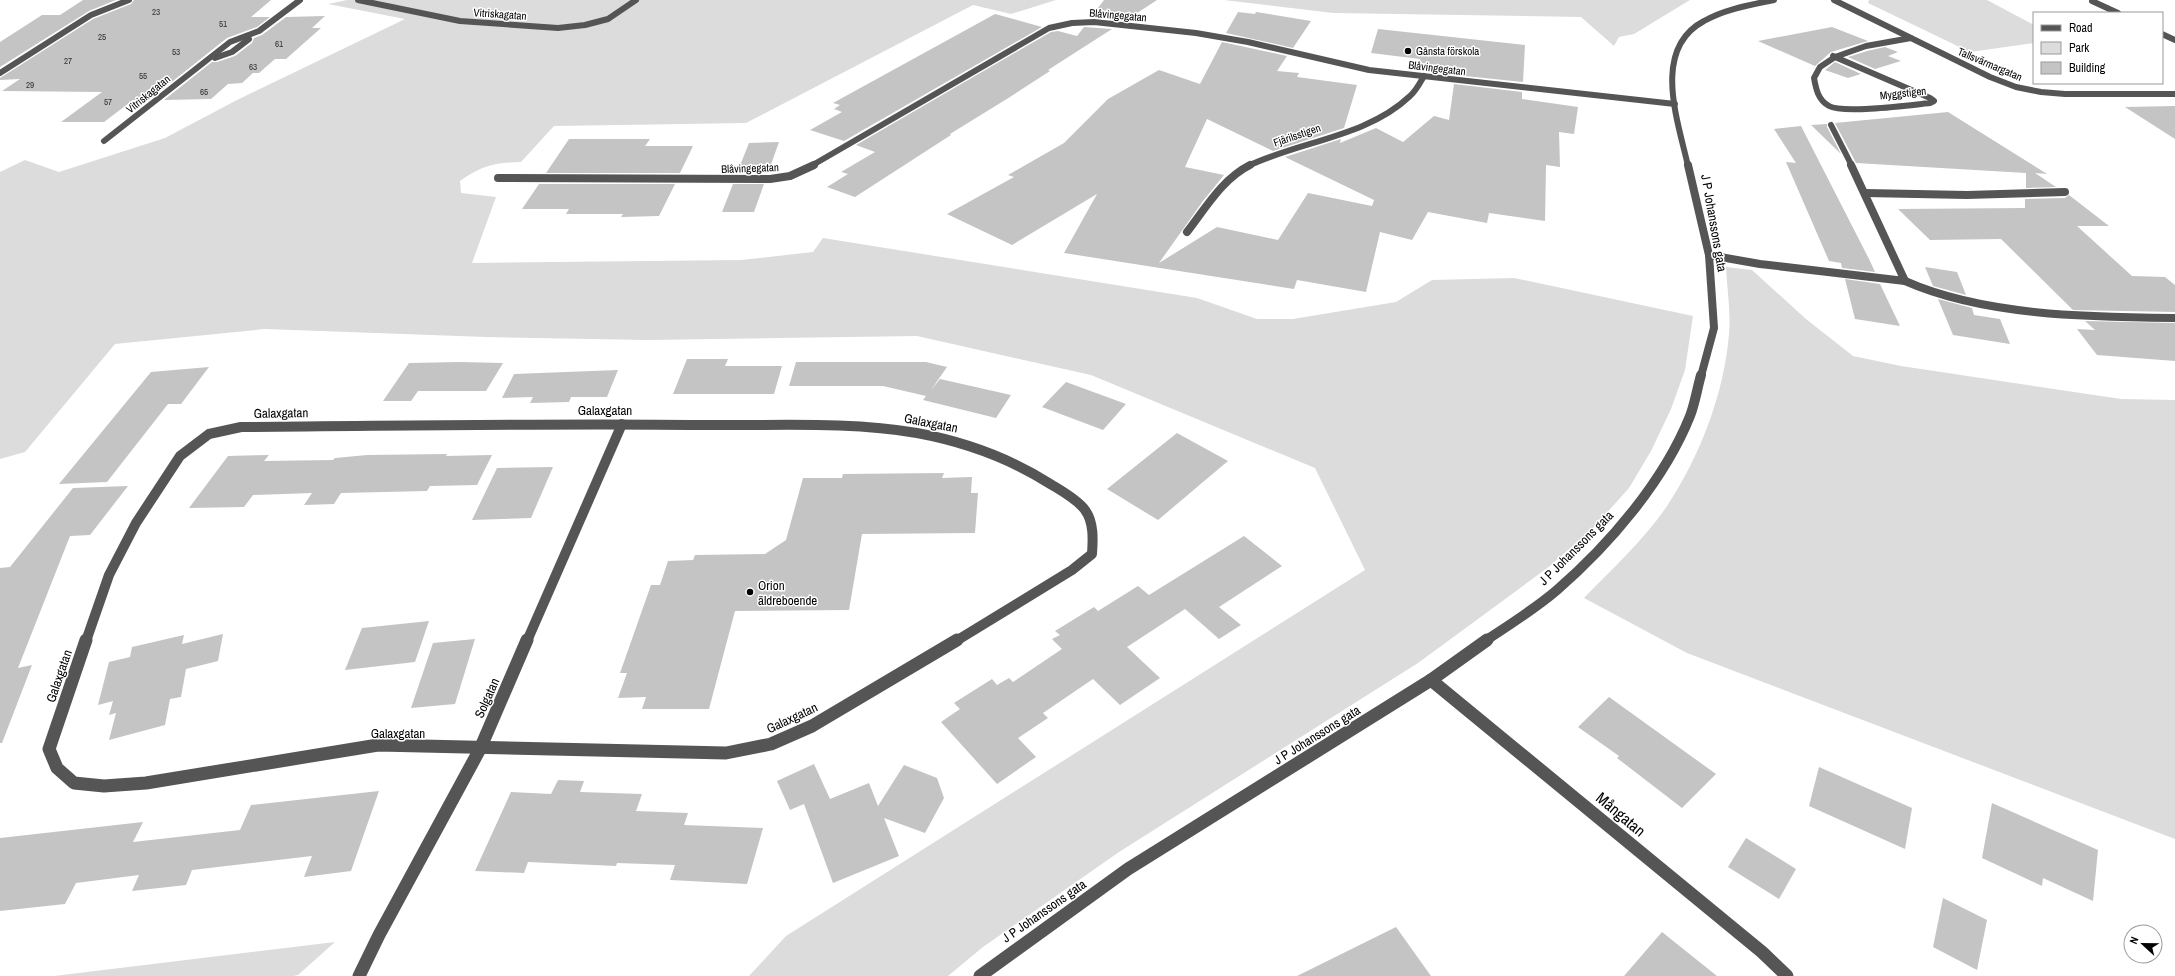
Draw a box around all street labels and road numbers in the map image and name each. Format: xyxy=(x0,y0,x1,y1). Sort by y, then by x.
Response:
street label: Vitriskagatan xyxy=(473,5,527,23)
street label: Blåvingegatan xyxy=(1089,6,1147,24)
street label: Tallsvärmargatan xyxy=(1956,44,2024,84)
street label: Blåvingegatan xyxy=(1408,58,1466,78)
street label: Vitriskagatan xyxy=(123,72,173,116)
street label: Myggstigen xyxy=(1879,84,1927,102)
street label: Fjärilsstigen xyxy=(1271,120,1323,150)
street label: Blåvingegatan xyxy=(721,160,779,176)
street label: J P Johanssons gata xyxy=(1697,173,1731,273)
street label: Galaxgatan xyxy=(578,402,632,419)
street label: Galaxgatan xyxy=(254,404,308,422)
street label: Galaxgatan xyxy=(903,409,959,437)
street label: J P Johanssons gata xyxy=(1535,507,1617,589)
street label: Galaxgatan xyxy=(42,647,76,705)
street label: Solgatan xyxy=(471,675,503,721)
street label: Galaxgatan xyxy=(764,699,820,737)
street label: J P Johanssons gata xyxy=(1271,702,1363,768)
street label: Galaxgatan xyxy=(371,725,425,742)
street label: Mångatan xyxy=(1592,787,1650,841)
street label: J P Johanssons gata xyxy=(999,876,1089,946)

